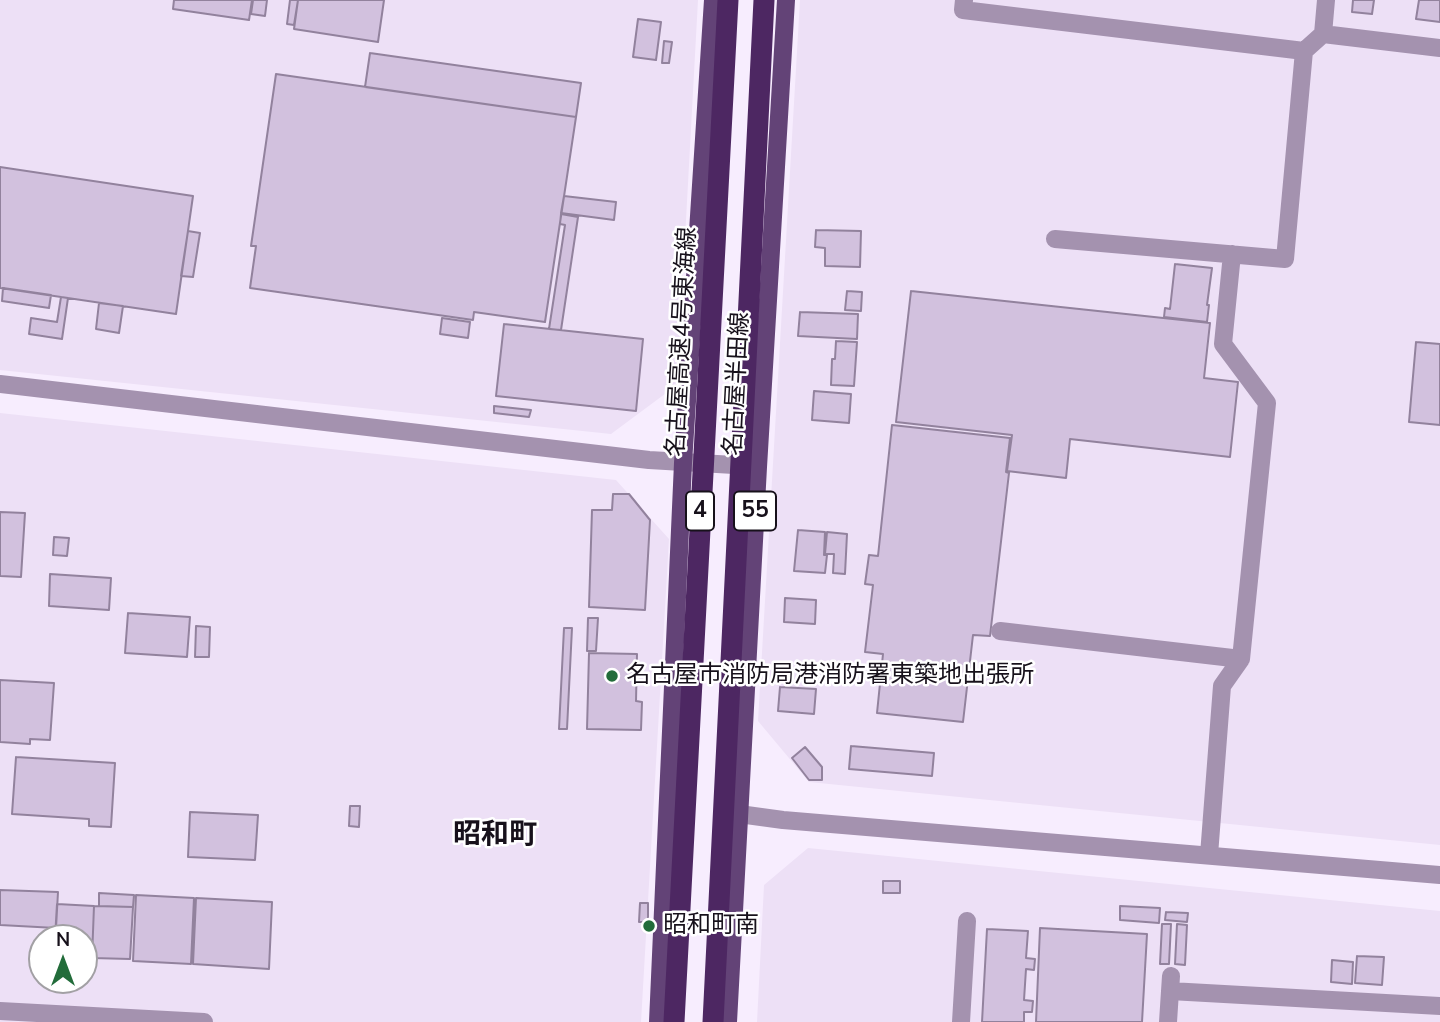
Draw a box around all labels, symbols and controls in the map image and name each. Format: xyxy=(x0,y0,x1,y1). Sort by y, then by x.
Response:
street label: 名古屋高速4号東海線 xyxy=(663,226,703,458)
street label: 名古屋半田線 xyxy=(720,311,756,457)
road number: 4 xyxy=(686,491,714,530)
road number: 55 xyxy=(734,491,776,530)
place label: 名古屋市消防局港消防署東築地出張所 xyxy=(626,662,1034,690)
marker: 名古屋市消防局港消防署東築地出張所 xyxy=(604,668,620,684)
district label: 昭和町 xyxy=(453,819,537,853)
place label: 昭和町南 xyxy=(663,912,759,940)
marker: 昭和町南 xyxy=(641,918,657,934)
north arrow xyxy=(28,924,98,994)
text: N xyxy=(56,927,70,953)

